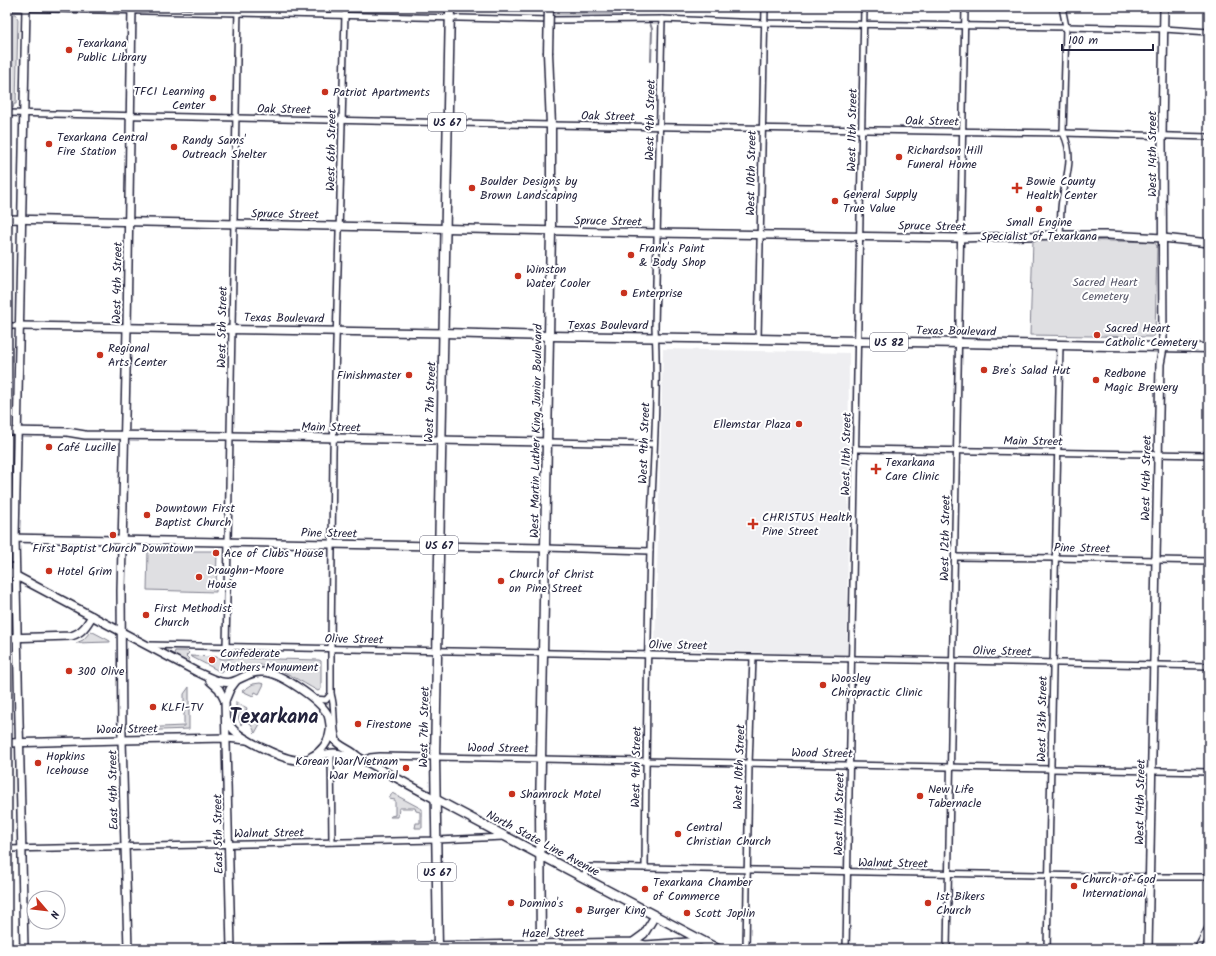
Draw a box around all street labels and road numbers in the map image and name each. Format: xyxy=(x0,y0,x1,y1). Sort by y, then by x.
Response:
street label: West 9th Street xyxy=(640,79,661,161)
street label: West 11th Street xyxy=(842,88,863,172)
street label: Oak Street xyxy=(257,100,311,119)
street label: Oak Street xyxy=(581,107,635,126)
street label: West 6th Street xyxy=(321,108,342,191)
street label: West 14th Street xyxy=(1143,111,1162,197)
street label: Oak Street xyxy=(905,112,959,131)
road number: US 67 xyxy=(428,113,466,131)
street label: West 10th Street xyxy=(741,130,762,216)
street label: Spruce Street xyxy=(251,204,319,225)
street label: Spruce Street xyxy=(574,211,642,232)
street label: Spruce Street xyxy=(898,216,966,237)
street label: West 4th Street xyxy=(107,241,128,324)
street label: West 5th Street xyxy=(212,285,233,368)
street label: Texas Boulevard xyxy=(244,308,325,329)
street label: Texas Boulevard xyxy=(568,316,649,335)
street label: Texas Boulevard xyxy=(916,321,997,342)
street label: West Martin Luther King Junior Boulevard xyxy=(525,323,548,538)
road number: US 82 xyxy=(870,333,908,351)
street label: West 7th Street xyxy=(420,361,441,443)
street label: West 9th Street xyxy=(634,402,655,484)
street label: West 11th Street xyxy=(836,412,857,496)
street label: Main Street xyxy=(301,417,361,438)
street label: Main Street xyxy=(1003,431,1063,452)
street label: West 14th Street xyxy=(1136,434,1157,521)
street label: West 12th Street xyxy=(935,494,956,581)
street label: Pine Street xyxy=(301,524,358,543)
road number: US 67 xyxy=(420,536,458,554)
street label: Pine Street xyxy=(1054,539,1111,558)
street label: Olive Street xyxy=(324,629,384,650)
street label: Olive Street xyxy=(648,635,708,656)
street label: Olive Street xyxy=(972,641,1032,662)
street label: West 13th Street xyxy=(1032,675,1053,762)
street label: West 7th Street xyxy=(414,686,435,768)
street label: Wood Street xyxy=(96,719,158,740)
street label: West 10th Street xyxy=(729,724,750,810)
street label: West 9th Street xyxy=(626,726,647,808)
street label: Wood Street xyxy=(467,738,529,759)
street label: Wood Street xyxy=(791,743,853,764)
street label: East 4th Street xyxy=(103,749,124,830)
street label: West 14th Street xyxy=(1130,758,1151,845)
street label: West 11th Street xyxy=(829,772,850,856)
street label: East 5th Street xyxy=(208,793,229,874)
street label: North State Line Avenue xyxy=(483,805,603,882)
street label: Walnut Street xyxy=(234,823,305,844)
street label: Walnut Street xyxy=(858,853,929,874)
road number: US 67 xyxy=(418,863,456,881)
street label: Hazel Street xyxy=(522,923,585,944)

